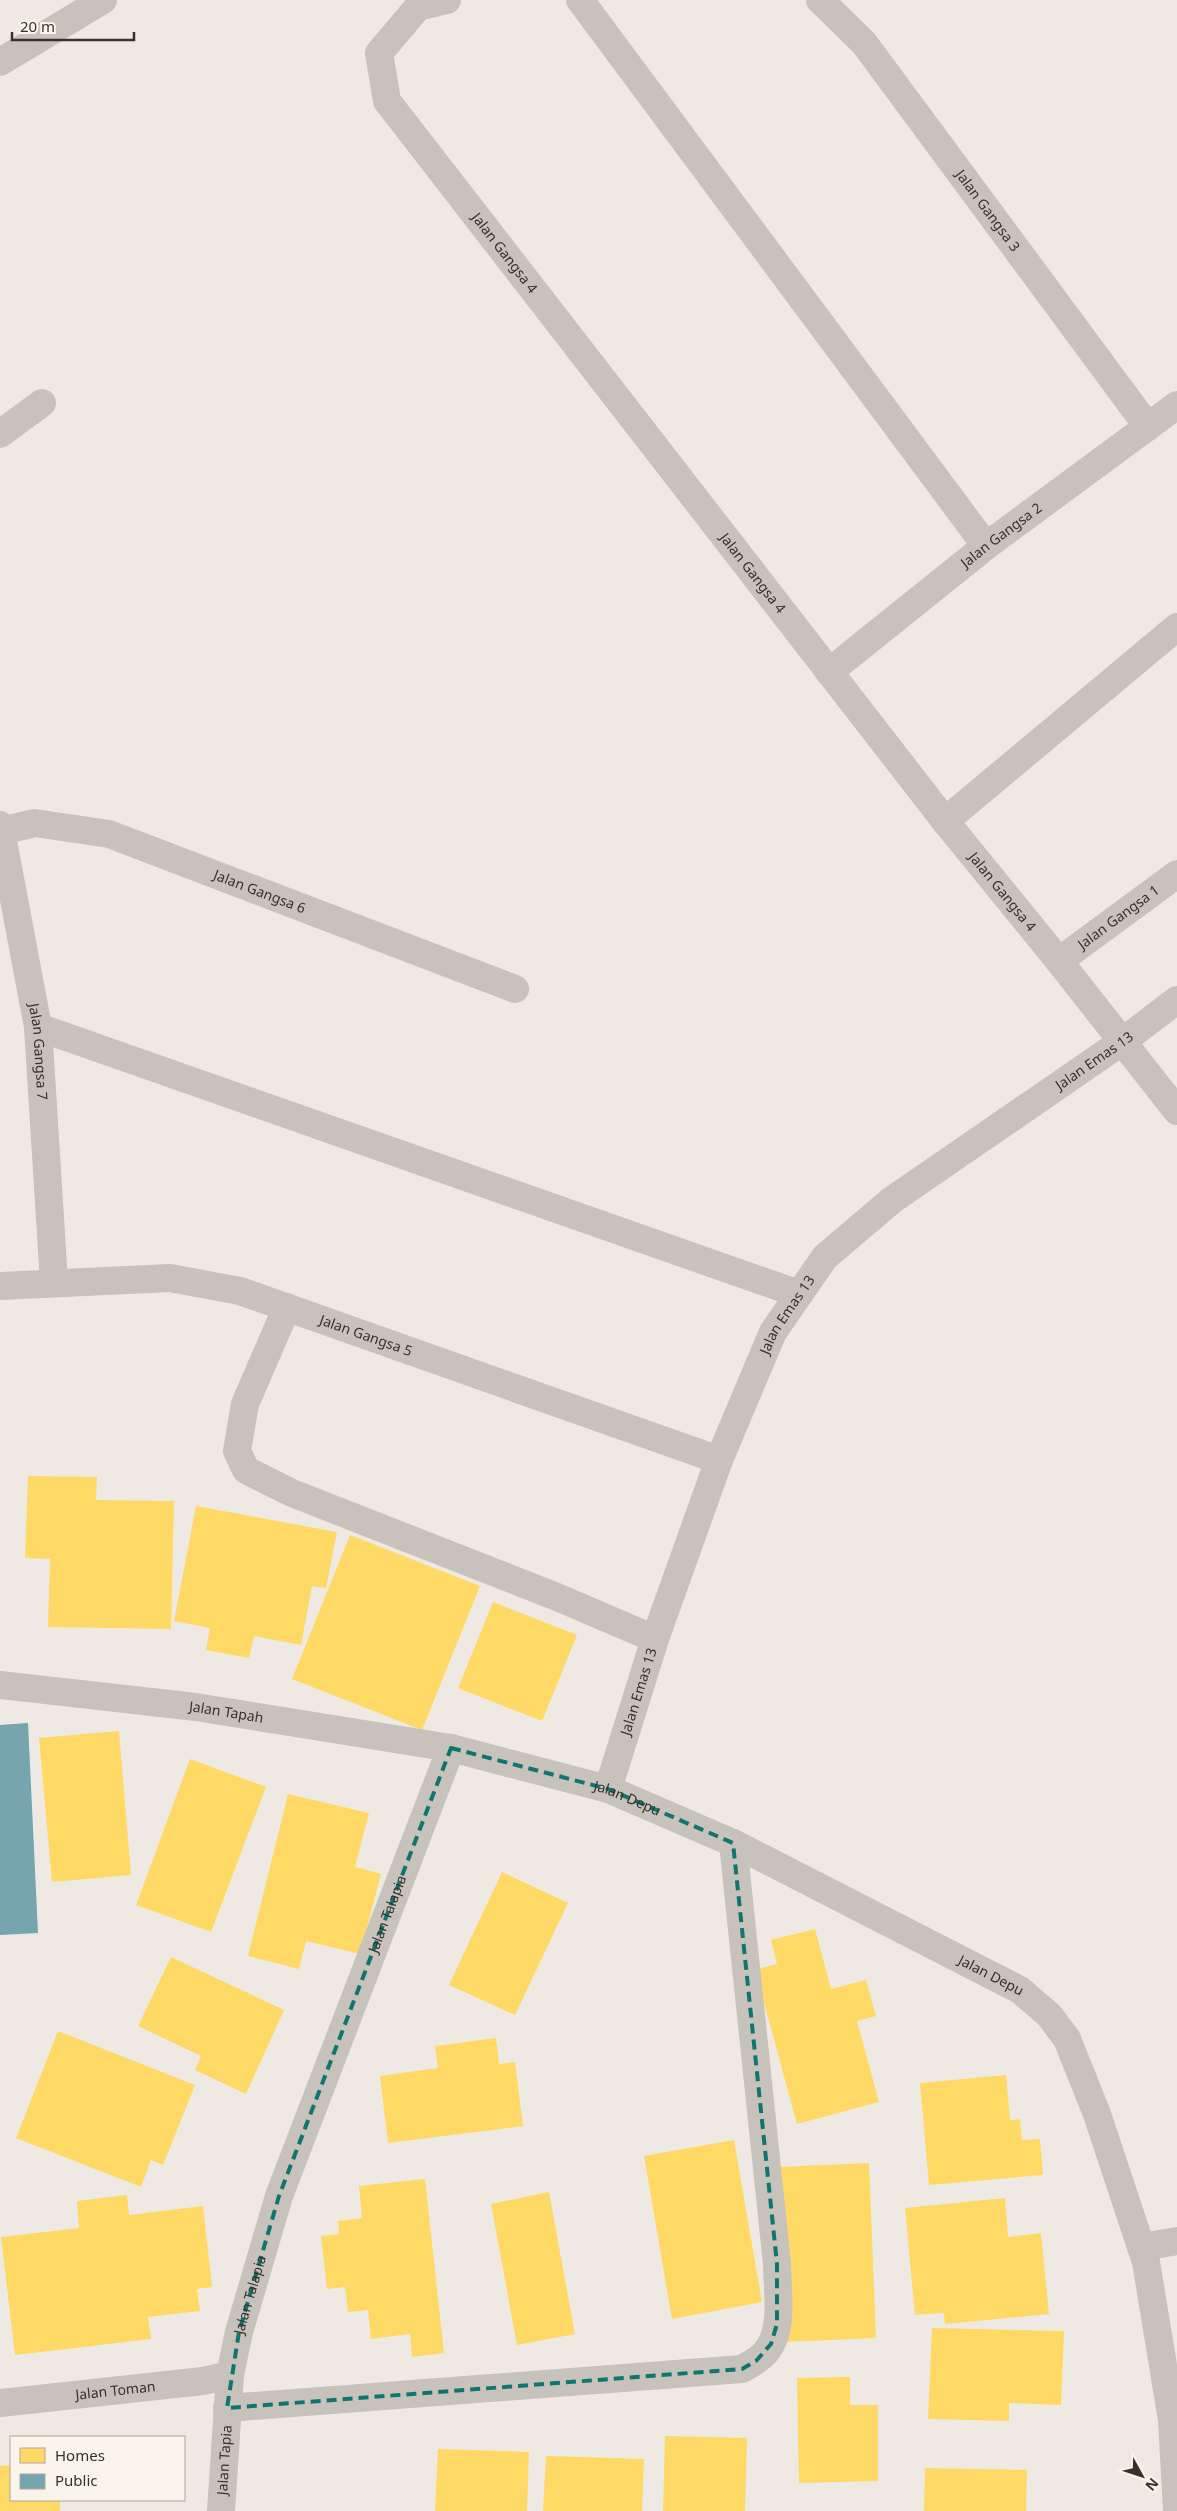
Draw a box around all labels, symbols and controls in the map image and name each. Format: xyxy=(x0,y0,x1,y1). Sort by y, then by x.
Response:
scale bar xyxy=(12,10,135,42)
text: 20 m xyxy=(20,16,55,36)
street label: Jalan Gangsa 3 xyxy=(951,164,1025,255)
street label: Jalan Gangsa 4 xyxy=(467,207,542,297)
street label: Jalan Gangsa 2 xyxy=(955,498,1045,573)
street label: Jalan Gangsa 4 xyxy=(715,527,790,617)
street label: Jalan Gangsa 4 xyxy=(964,846,1041,935)
street label: Jalan Gangsa 6 xyxy=(209,864,309,917)
street label: Jalan Gangsa 1 xyxy=(1072,880,1163,954)
street label: Jalan Gangsa 7 xyxy=(24,1000,53,1100)
street label: Jalan Emas 13 xyxy=(1050,1027,1137,1095)
street label: Jalan Emas 13 xyxy=(754,1271,819,1359)
street label: Jalan Gangsa 5 xyxy=(315,1309,415,1360)
street label: Jalan Emas 13 xyxy=(615,1645,661,1739)
street label: Jalan Tapah xyxy=(186,1696,265,1727)
street label: Jalan Depu xyxy=(590,1775,664,1820)
street label: Jalan Talapia xyxy=(363,1872,410,1957)
street label: Jalan Depu xyxy=(954,1949,1027,1999)
street label: Jalan Talapia xyxy=(228,2253,270,2338)
street label: Jalan Toman xyxy=(72,2376,156,2404)
street label: Jalan Tapia xyxy=(212,2424,236,2498)
legend xyxy=(10,2436,185,2501)
text: Homes xyxy=(55,2445,105,2465)
north arrow xyxy=(1117,2451,1167,2501)
text: Public xyxy=(55,2470,98,2490)
text: N xyxy=(1141,2474,1163,2495)

